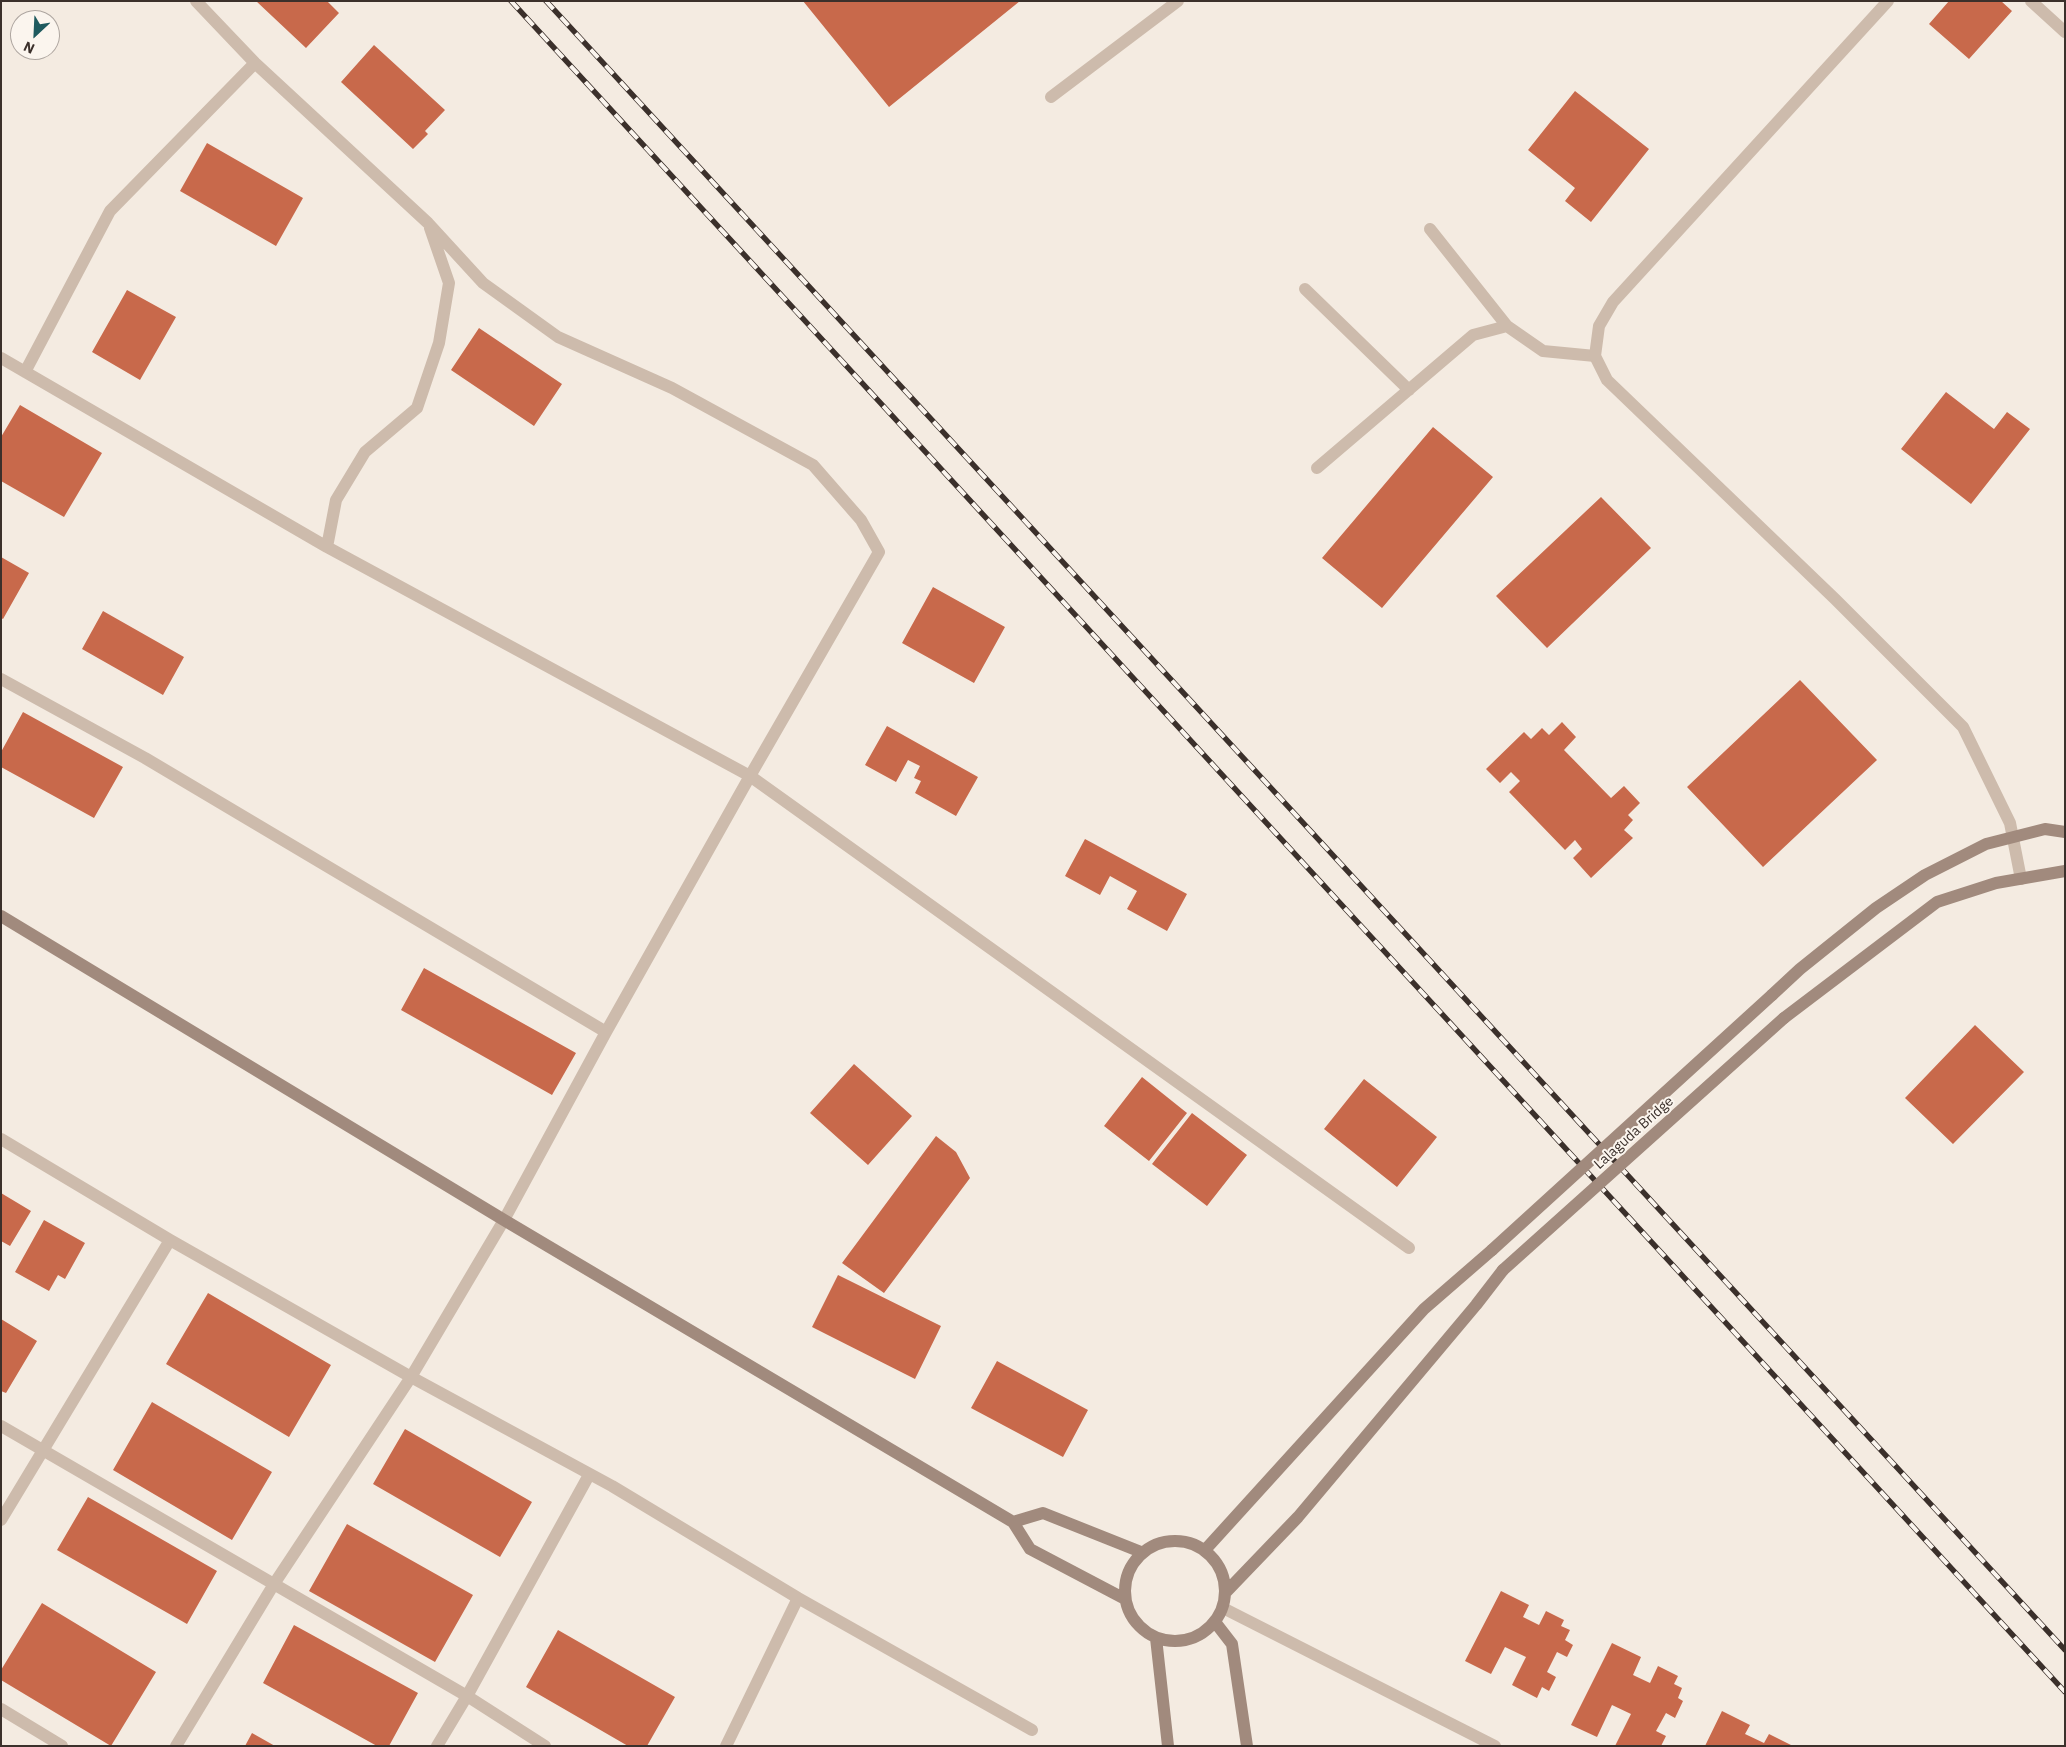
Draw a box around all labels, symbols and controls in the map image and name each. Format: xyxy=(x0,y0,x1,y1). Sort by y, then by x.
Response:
north arrow xyxy=(10,10,60,60)
text: N xyxy=(21,37,37,58)
street label: Lalaguda Bridge xyxy=(1591,1093,1677,1173)

